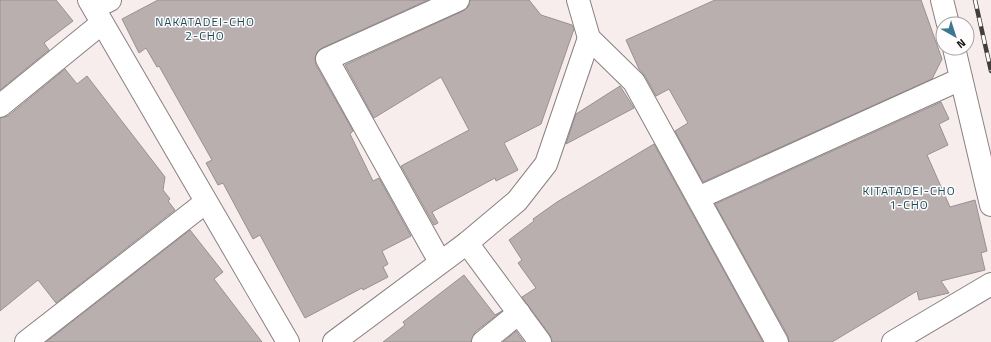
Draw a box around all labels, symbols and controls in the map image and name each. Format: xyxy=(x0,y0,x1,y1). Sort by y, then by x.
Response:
district label: NAKATADEI-CHO 2-CHO xyxy=(155,12,255,45)
north arrow xyxy=(935,16,975,56)
text: N xyxy=(953,35,969,52)
district label: KITATADEI-CHO 1-CHO xyxy=(862,181,956,214)

